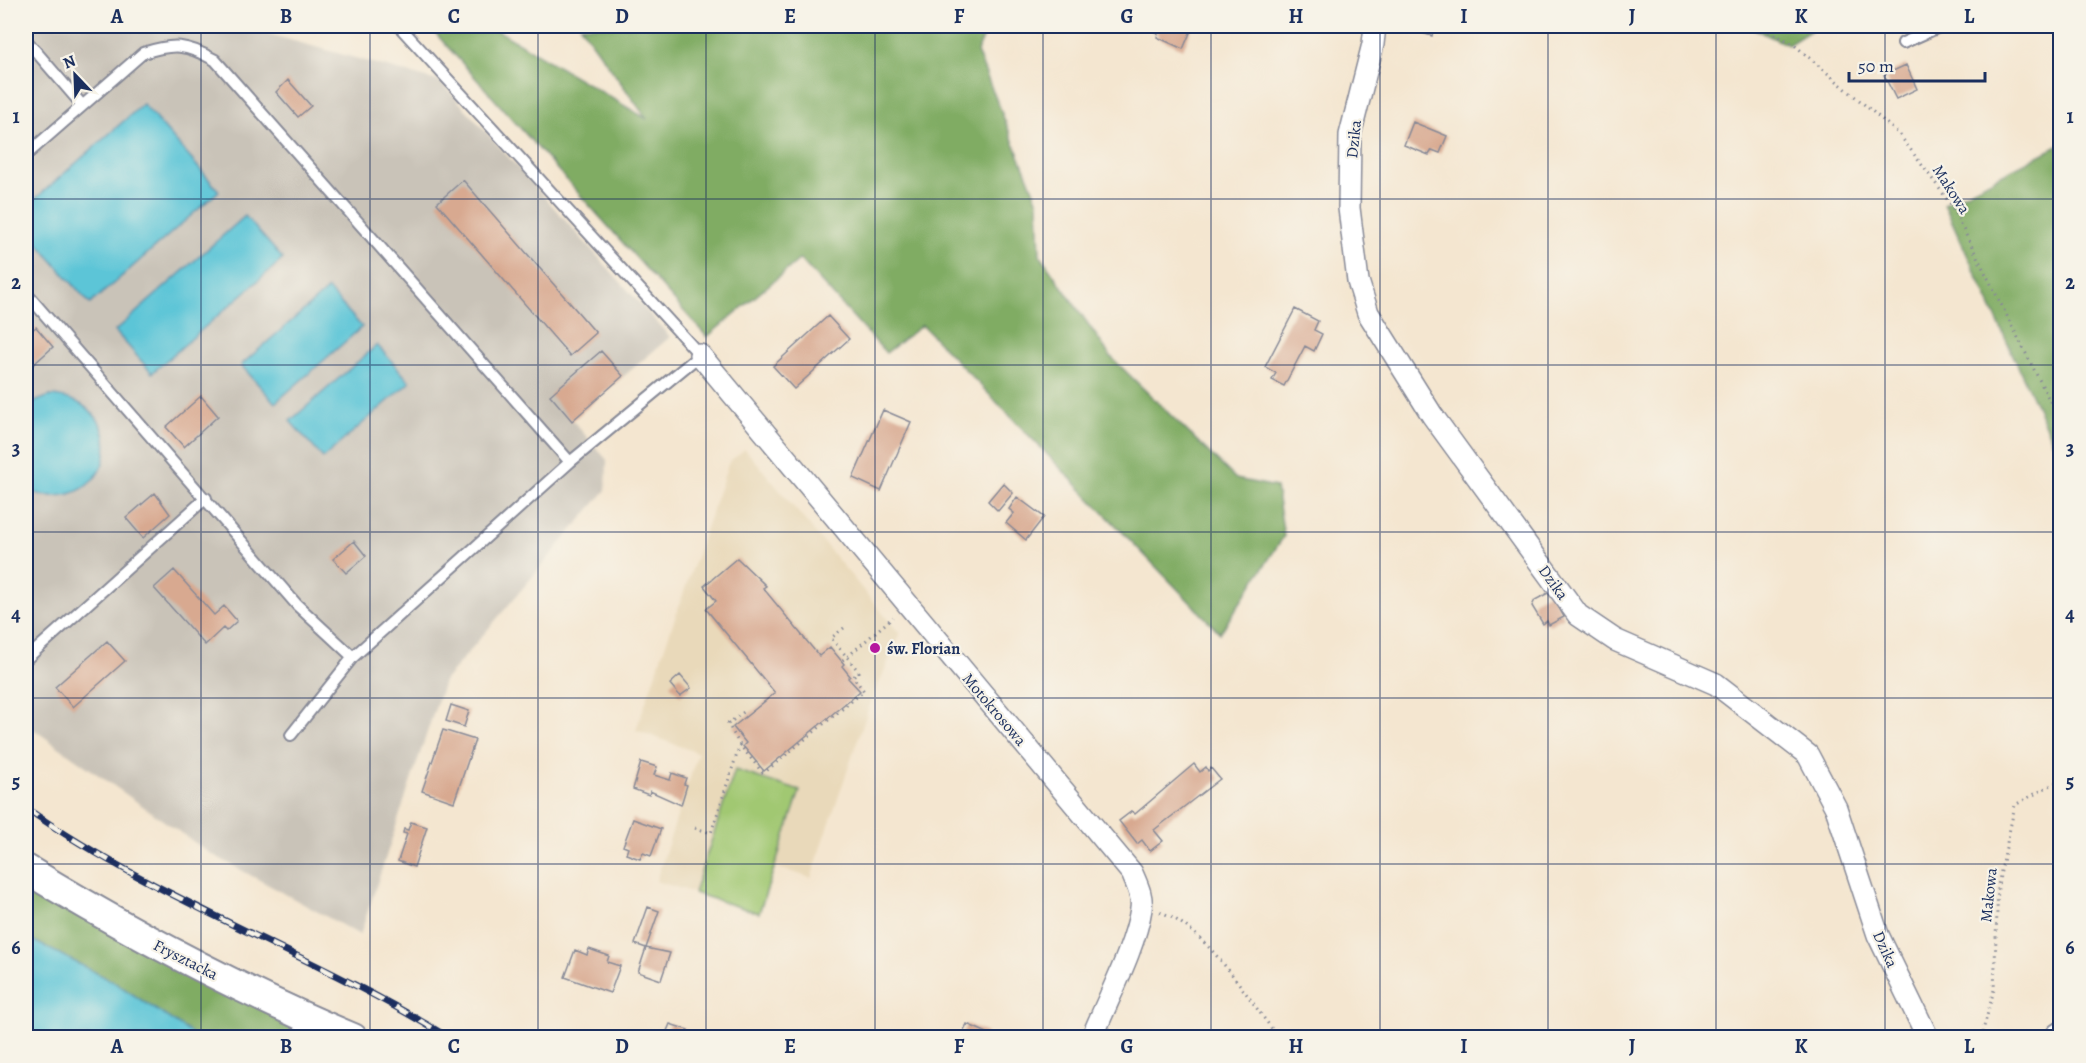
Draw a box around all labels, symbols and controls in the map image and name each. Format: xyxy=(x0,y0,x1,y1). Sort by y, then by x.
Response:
text: A xyxy=(110,3,124,30)
text: B xyxy=(280,3,292,30)
text: C xyxy=(448,3,460,30)
text: D xyxy=(615,3,629,30)
text: E xyxy=(784,3,796,30)
text: F xyxy=(954,3,965,30)
text: G xyxy=(1120,3,1134,30)
text: H xyxy=(1289,3,1304,30)
text: I xyxy=(1460,3,1468,30)
text: J xyxy=(1629,3,1636,30)
text: K xyxy=(1794,3,1808,30)
text: L xyxy=(1964,3,1975,30)
north arrow xyxy=(45,45,105,105)
scale bar xyxy=(1849,45,1986,83)
text: N xyxy=(60,50,80,75)
text: 50 m xyxy=(1858,54,1894,78)
text: 1 xyxy=(12,103,20,130)
text: 1 xyxy=(2066,103,2074,130)
street label: Dzika xyxy=(1341,118,1367,159)
street label: Makowa xyxy=(1927,161,1976,219)
text: 2 xyxy=(11,269,21,296)
text: 2 xyxy=(2065,269,2075,296)
text: 3 xyxy=(12,435,20,462)
text: 3 xyxy=(2066,435,2074,462)
street label: Dzika xyxy=(1533,561,1574,605)
text: 4 xyxy=(11,601,21,628)
text: 4 xyxy=(2065,601,2075,628)
place label: św. Florian xyxy=(887,638,960,660)
marker: św. Florian xyxy=(868,641,882,655)
street label: Motokrosowa xyxy=(957,668,1032,751)
text: 5 xyxy=(12,768,20,795)
text: 5 xyxy=(2066,768,2074,795)
street label: Makowa xyxy=(1975,866,2003,923)
street label: Dzika xyxy=(1867,927,1903,972)
text: 6 xyxy=(11,934,21,961)
street label: Frysztacka xyxy=(149,934,222,986)
text: 6 xyxy=(2065,934,2075,961)
text: A xyxy=(110,1033,124,1060)
text: B xyxy=(280,1033,292,1060)
text: C xyxy=(448,1033,460,1060)
text: D xyxy=(615,1033,629,1060)
text: E xyxy=(784,1033,796,1060)
text: F xyxy=(954,1033,965,1060)
text: G xyxy=(1120,1033,1134,1060)
text: H xyxy=(1289,1033,1304,1060)
text: I xyxy=(1460,1033,1468,1060)
text: J xyxy=(1629,1033,1636,1060)
text: K xyxy=(1794,1033,1808,1060)
text: L xyxy=(1964,1033,1975,1060)

